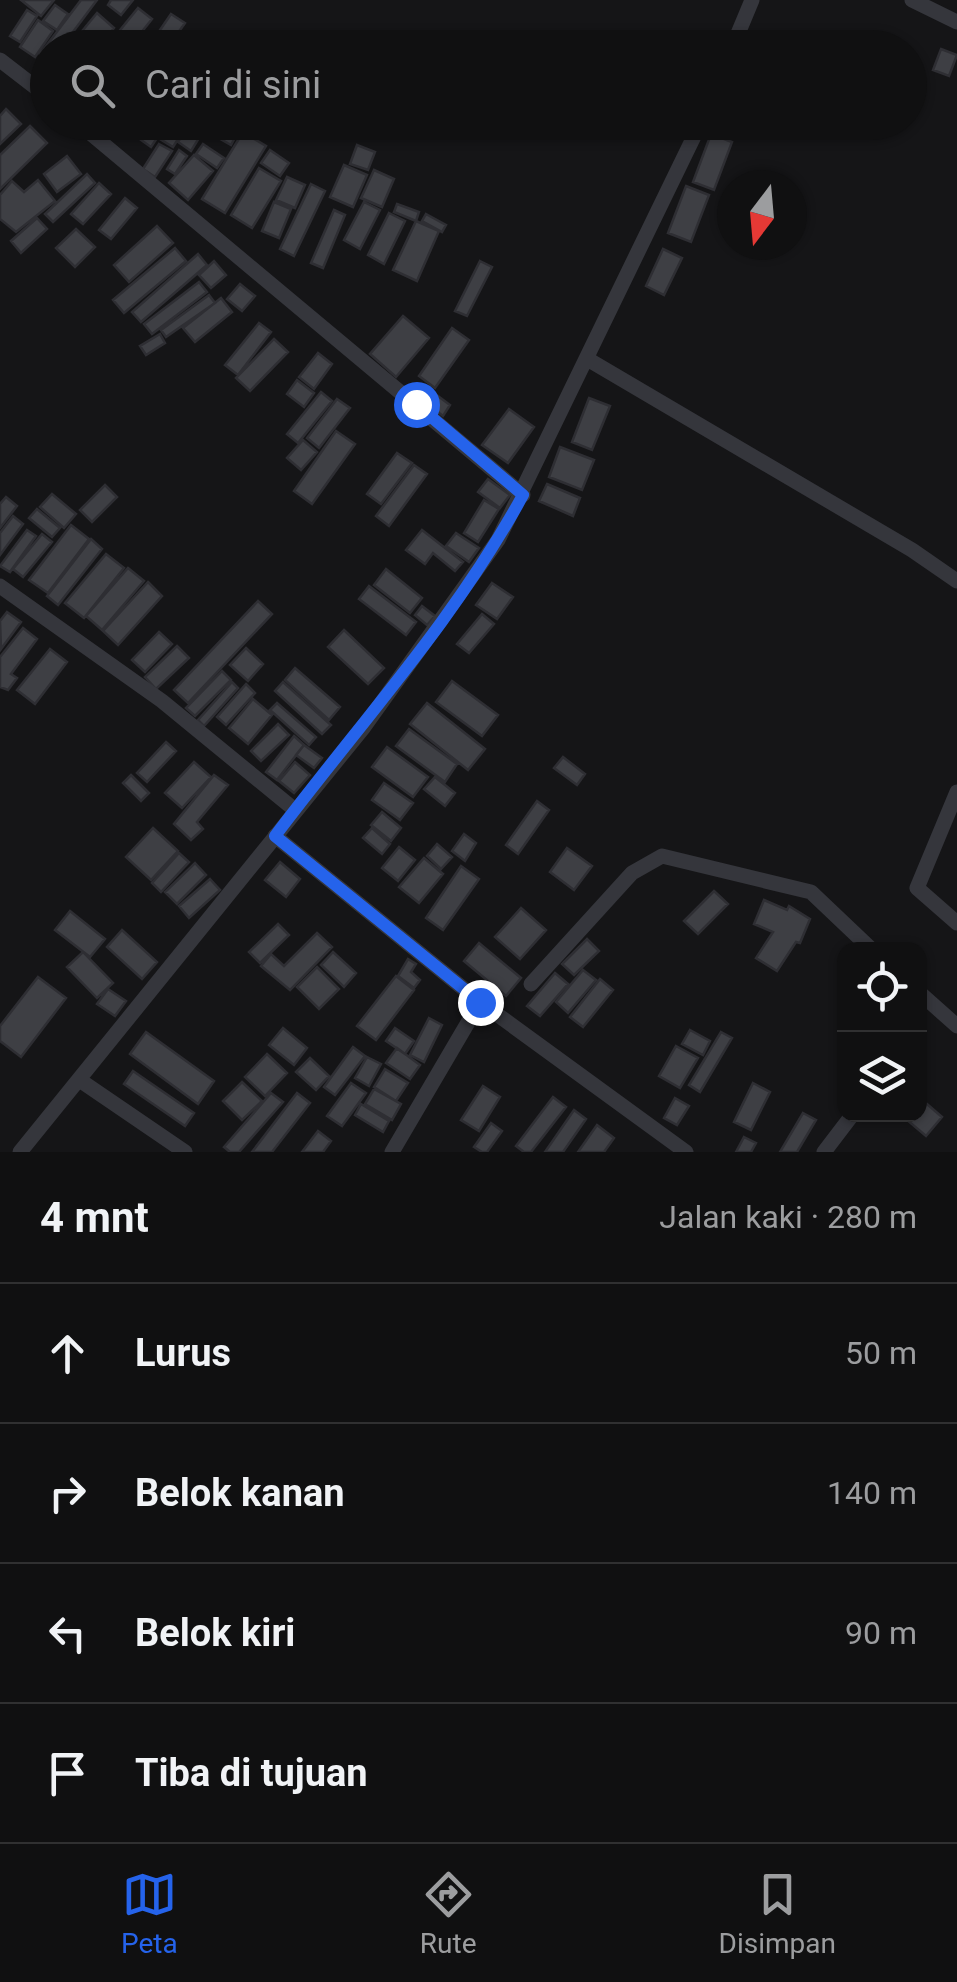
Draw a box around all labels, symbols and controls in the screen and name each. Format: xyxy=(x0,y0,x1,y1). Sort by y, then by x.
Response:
search box xyxy=(30,30,927,140)
icon: search xyxy=(65,58,120,113)
text: Cari di sini xyxy=(145,63,321,107)
north arrow xyxy=(717,170,807,260)
route start xyxy=(394,382,440,428)
map controls xyxy=(837,942,927,1122)
button: locate xyxy=(837,942,927,1032)
route end xyxy=(458,980,504,1026)
button: layers xyxy=(837,1032,927,1122)
text: 4 mnt xyxy=(40,1193,149,1242)
text: Jalan kaki · 280 m xyxy=(659,1198,917,1236)
icon: ahead xyxy=(40,1326,95,1381)
text: Lurus xyxy=(135,1331,231,1375)
text: 50 m xyxy=(845,1334,917,1372)
icon: right xyxy=(40,1466,95,1521)
text: Belok kanan xyxy=(135,1471,345,1515)
text: 140 m xyxy=(827,1474,917,1512)
icon: left xyxy=(40,1606,95,1661)
text: Belok kiri xyxy=(135,1611,295,1655)
text: 90 m xyxy=(845,1614,917,1652)
icon: arrive xyxy=(40,1746,95,1801)
text: Tiba di tujuan xyxy=(135,1751,368,1795)
tab: Peta xyxy=(121,1867,178,1960)
tab: Rute xyxy=(420,1867,477,1960)
tab: Disimpan xyxy=(719,1867,836,1960)

